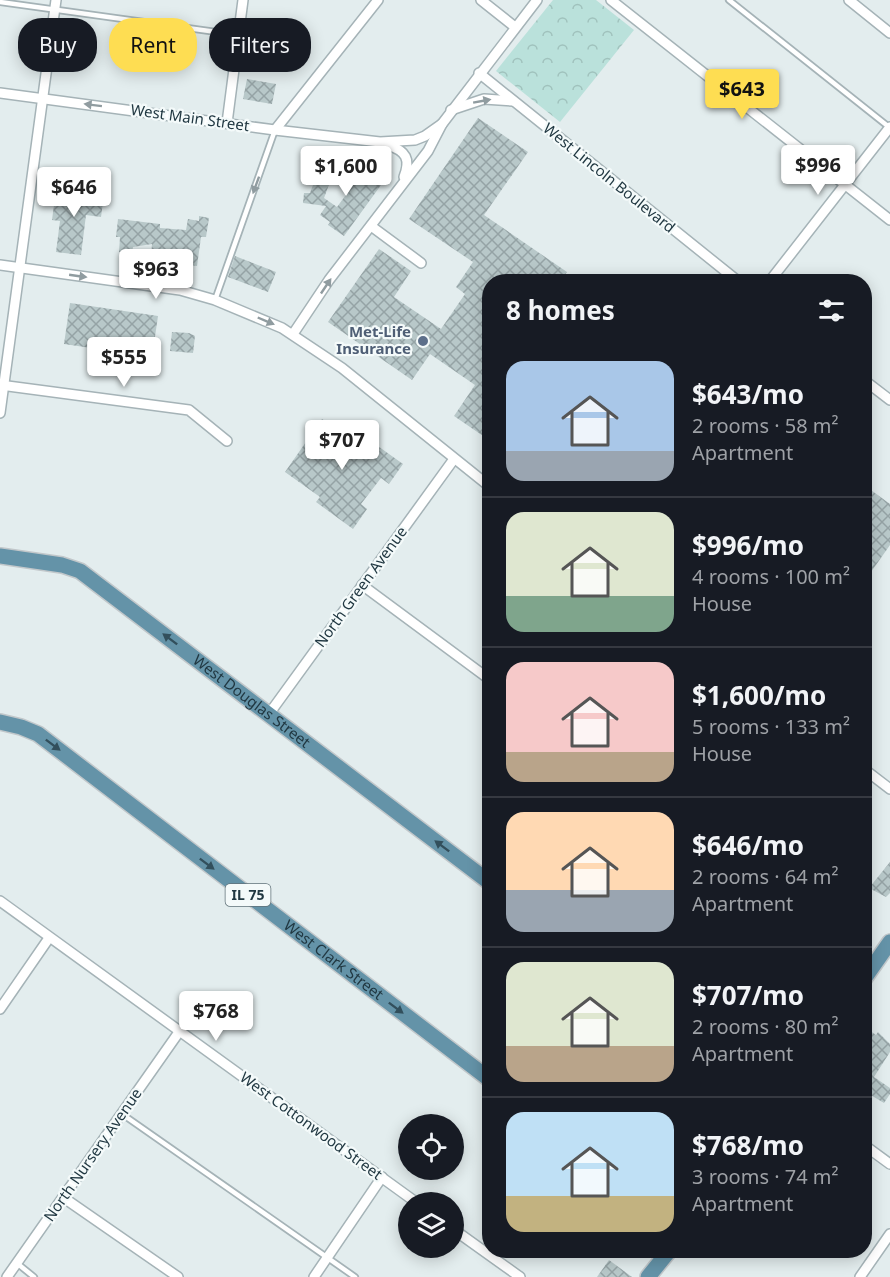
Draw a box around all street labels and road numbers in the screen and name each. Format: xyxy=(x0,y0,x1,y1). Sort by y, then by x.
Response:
street label: West Main Street xyxy=(130,99,251,135)
street label: West Lincoln Boulevard xyxy=(540,118,680,237)
street label: North Green Avenue xyxy=(310,522,411,651)
street label: West Douglas Street xyxy=(189,649,315,752)
road number: IL 75 xyxy=(226,884,270,906)
street label: West Clark Street xyxy=(280,915,388,1004)
street label: West Cottonwood Street xyxy=(236,1067,387,1184)
street label: North Nursery Avenue xyxy=(39,1084,146,1225)

